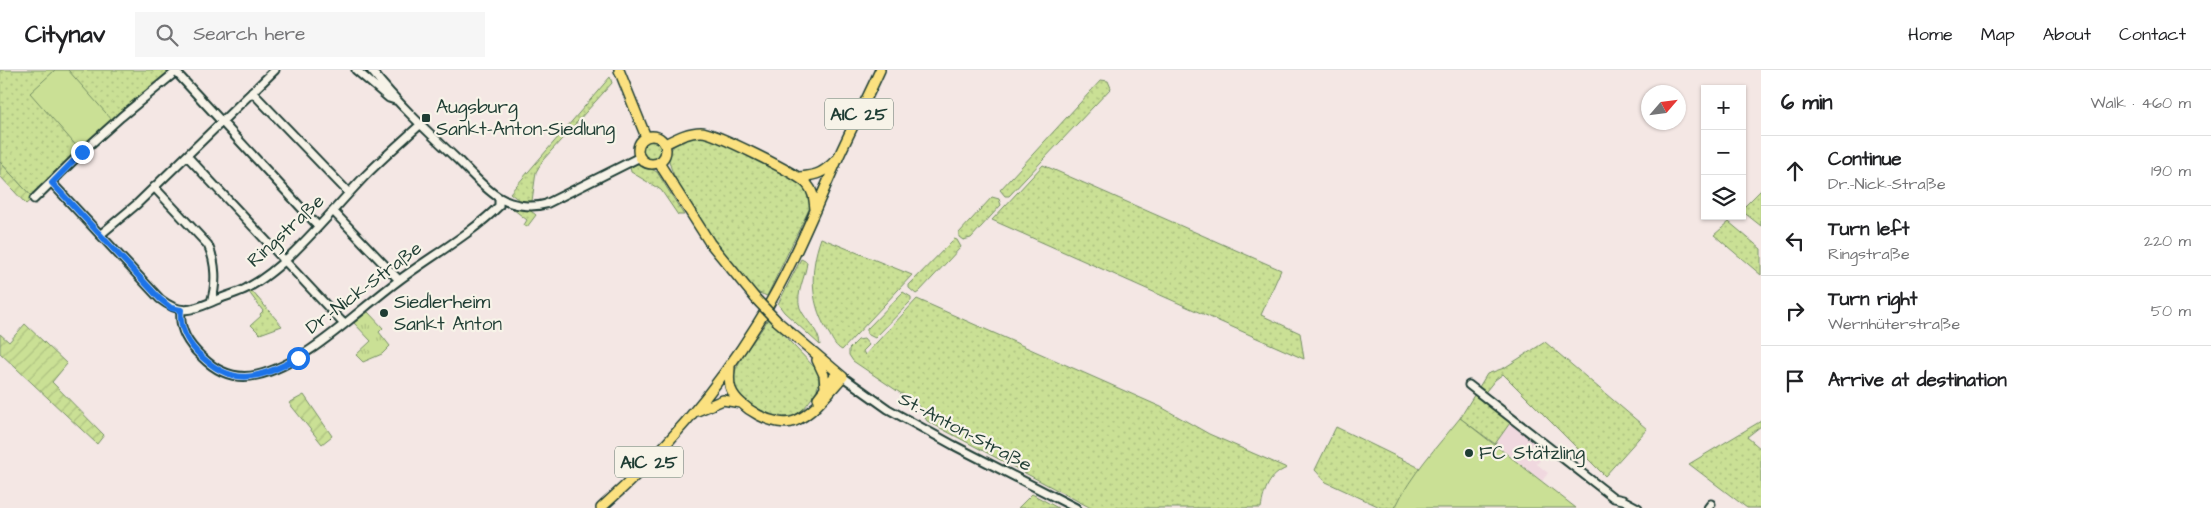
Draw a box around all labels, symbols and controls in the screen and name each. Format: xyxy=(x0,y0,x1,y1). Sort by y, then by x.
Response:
search box xyxy=(135,12,485,57)
text: Citynav xyxy=(25,18,105,52)
icon: search xyxy=(153,21,181,49)
text: Search here xyxy=(193,21,305,48)
text: Home xyxy=(1908,22,1953,47)
text: Map xyxy=(1981,22,2015,47)
text: About xyxy=(2043,22,2091,47)
text: Contact xyxy=(2119,22,2186,47)
north arrow xyxy=(1641,85,1686,130)
map controls xyxy=(1701,85,1746,220)
button: + xyxy=(1701,85,1746,130)
text: 6 min xyxy=(1781,88,1833,117)
text: Walk · 460 m xyxy=(2091,92,2191,114)
place label: Augsburg Sankt-Anton-Siedlung xyxy=(436,94,615,144)
road number: AIC 25 xyxy=(825,99,893,130)
marker: Augsburg Sankt-Anton-Siedlung xyxy=(420,112,432,124)
button: − xyxy=(1701,130,1746,175)
route end xyxy=(71,141,94,164)
text: Continue xyxy=(1828,146,1902,173)
icon: ahead xyxy=(1781,157,1809,185)
text: 190 m xyxy=(2151,160,2191,182)
text: Dr.-Nick-Straße xyxy=(1828,173,1946,195)
button: layers xyxy=(1701,175,1746,220)
street label: Ringstraße xyxy=(241,188,331,275)
text: Turn left xyxy=(1828,216,1909,243)
icon: left xyxy=(1781,227,1809,255)
text: 220 m xyxy=(2144,230,2191,252)
street label: Dr.-Nick-Straße xyxy=(300,235,428,341)
text: Ringstraße xyxy=(1828,243,1910,265)
text: Turn right xyxy=(1828,286,1917,313)
place label: Siedlerheim Sankt Anton xyxy=(394,289,502,338)
icon: right xyxy=(1781,297,1809,325)
text: 50 m xyxy=(2151,300,2191,322)
marker: Siedlerheim Sankt Anton xyxy=(378,307,390,319)
text: Wernhüterstraße xyxy=(1828,313,1960,335)
route start xyxy=(287,347,310,370)
icon: arrive xyxy=(1781,367,1809,395)
text: Arrive at destination xyxy=(1828,367,2007,394)
street label: St.-Anton-Straße xyxy=(893,385,1037,479)
place label: FC Stätzling xyxy=(1479,440,1585,468)
road number: AIC 25 xyxy=(615,447,683,478)
marker: FC Stätzling xyxy=(1463,447,1475,459)

